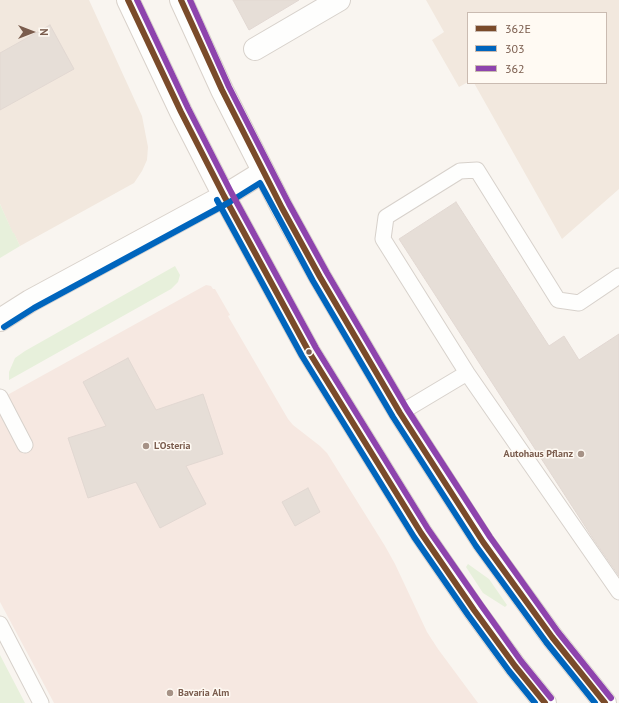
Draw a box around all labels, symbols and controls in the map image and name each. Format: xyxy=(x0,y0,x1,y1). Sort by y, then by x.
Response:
north arrow xyxy=(12,12,52,52)
legend xyxy=(467,12,607,84)
text: 362E xyxy=(505,21,531,36)
text: N xyxy=(37,28,51,36)
text: 303 xyxy=(505,41,525,56)
text: 362 xyxy=(505,61,525,76)
unlabelled marker xyxy=(304,347,314,357)
place label: L'Osteria xyxy=(154,440,190,452)
marker: L'Osteria xyxy=(141,441,151,451)
place label: Autohaus Pflanz xyxy=(504,448,573,460)
marker: Autohaus Pflanz xyxy=(576,449,586,459)
place label: Bavaria Alm xyxy=(178,687,229,699)
marker: Bavaria Alm xyxy=(165,688,175,698)

